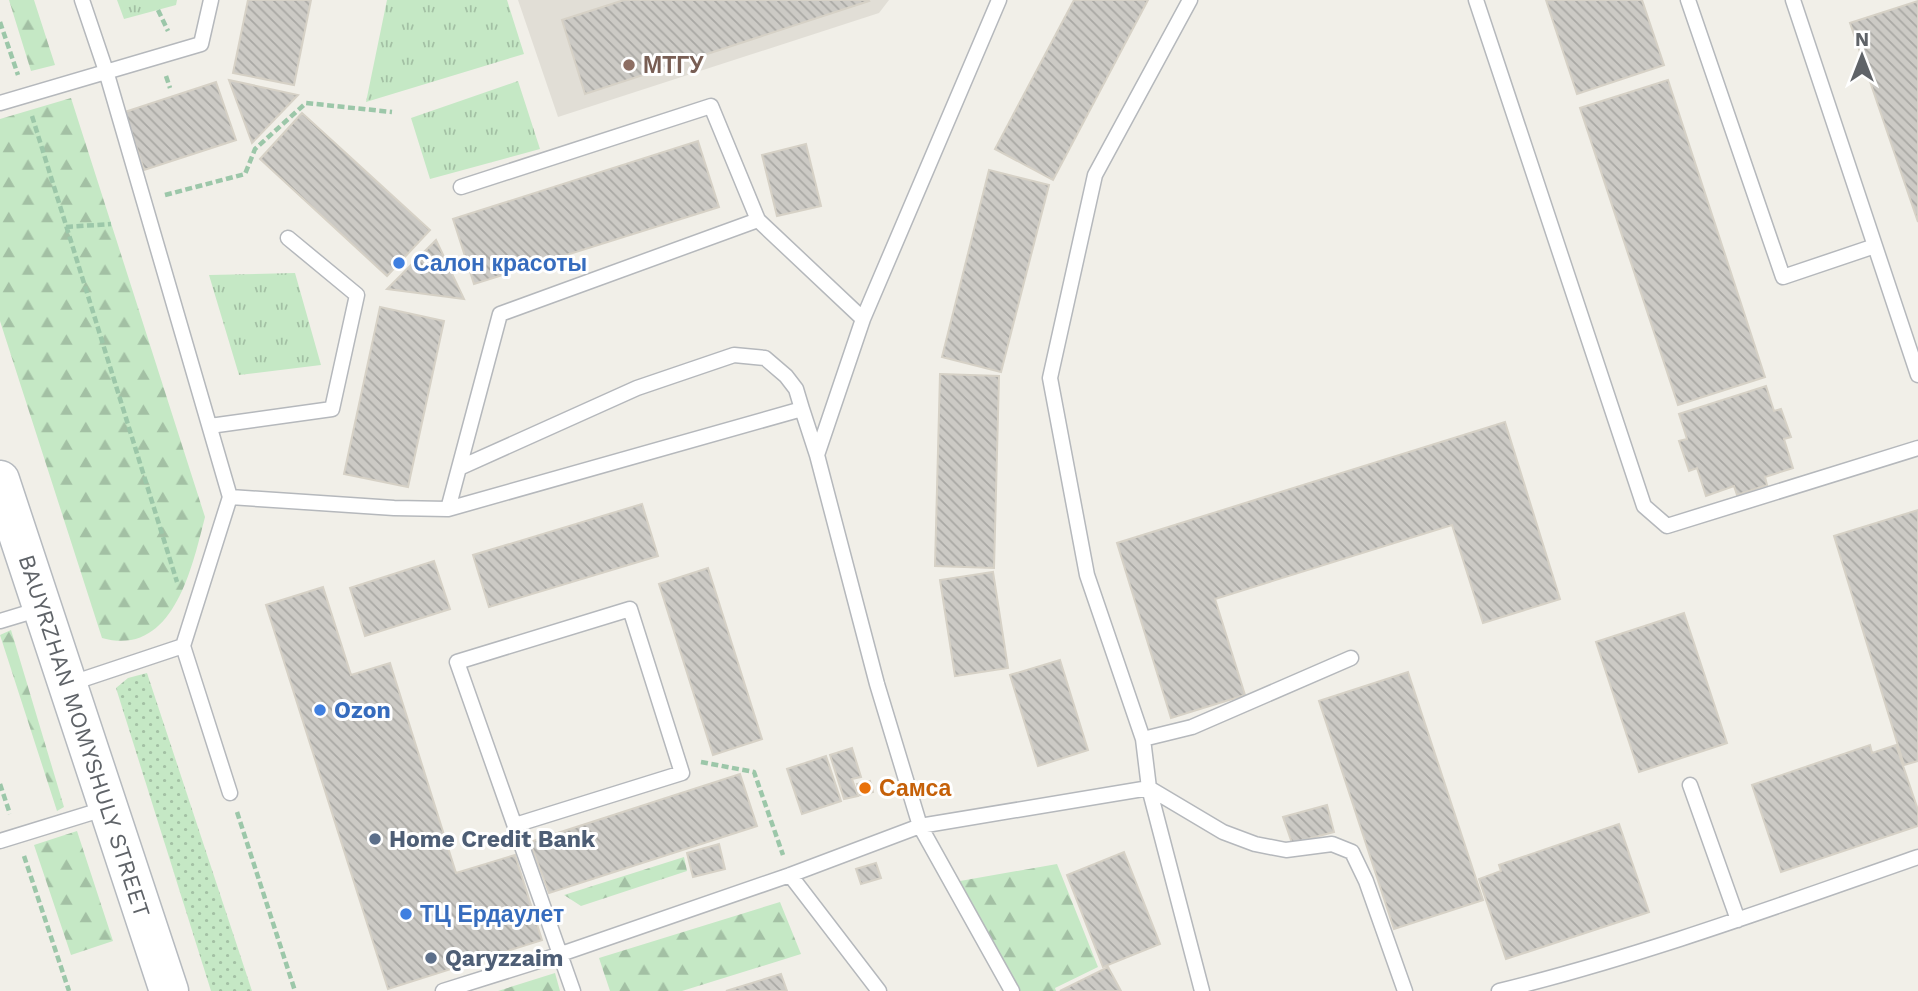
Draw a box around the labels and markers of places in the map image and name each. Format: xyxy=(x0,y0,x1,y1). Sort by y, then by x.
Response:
place label: МТГУ xyxy=(643,52,704,79)
marker: МТГУ xyxy=(621,57,637,73)
place label: Салон красоты xyxy=(413,250,587,277)
marker: Салон красоты xyxy=(391,255,407,271)
place label: Ozon xyxy=(334,697,391,724)
marker: Ozon xyxy=(312,702,328,718)
place label: Самса xyxy=(879,775,951,802)
marker: Самса xyxy=(857,780,873,796)
place label: Home Credit Bank xyxy=(389,826,596,853)
marker: Home Credit Bank xyxy=(367,831,383,847)
place label: ТЦ Ердаулет xyxy=(420,901,564,928)
marker: ТЦ Ердаулет xyxy=(398,906,414,922)
place label: Qaryzzaim xyxy=(445,945,563,972)
marker: Qaryzzaim xyxy=(423,950,439,966)

